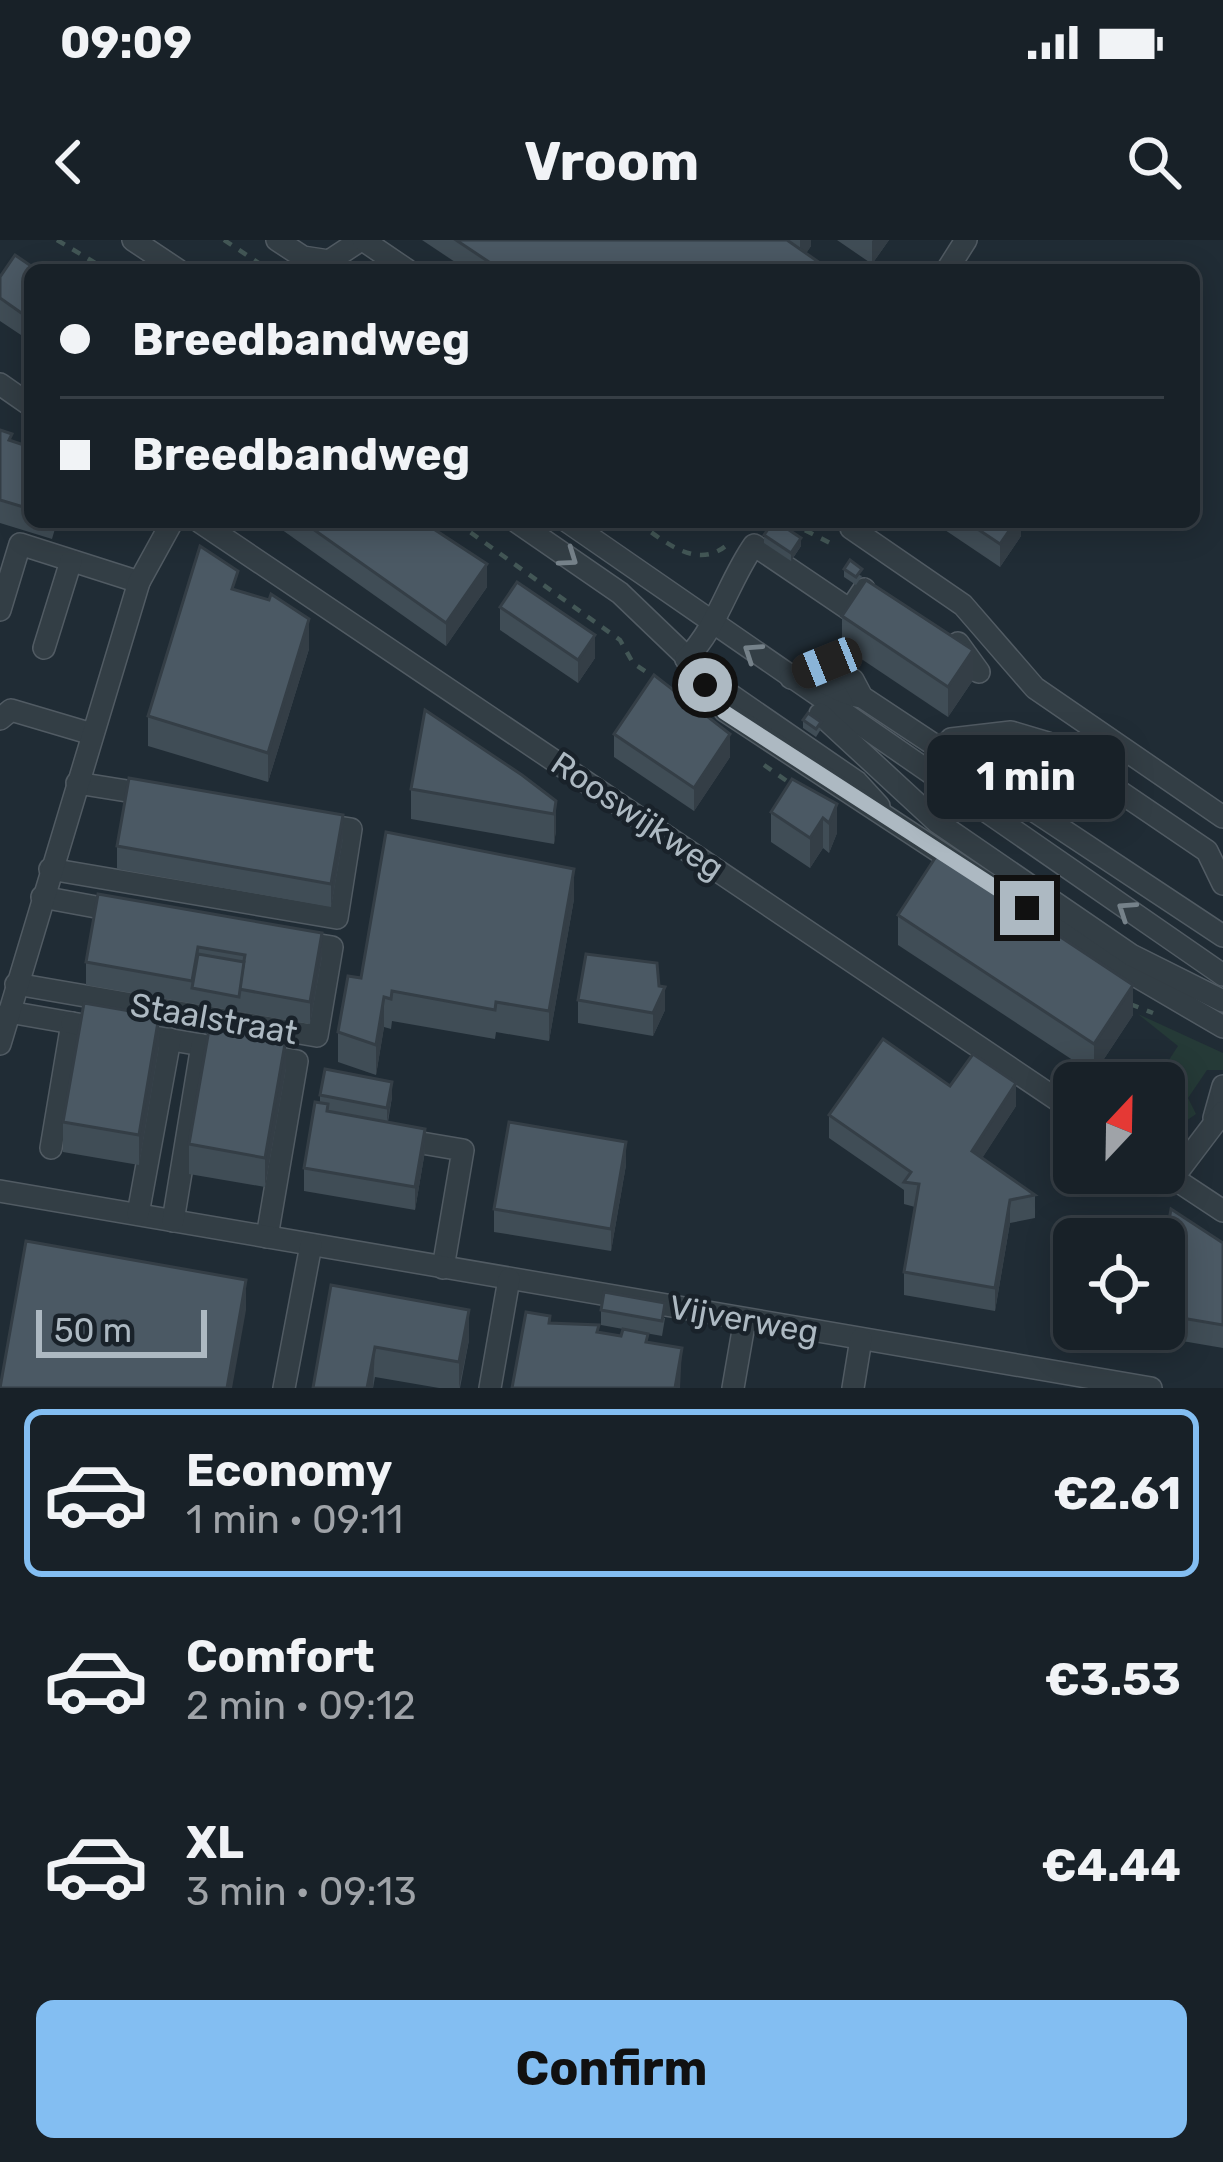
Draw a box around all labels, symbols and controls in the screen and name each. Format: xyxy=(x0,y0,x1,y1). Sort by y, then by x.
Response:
text: 09:09 xyxy=(60,16,192,69)
icon: back xyxy=(36,129,102,195)
icon: search xyxy=(1121,129,1187,195)
text: Vroom xyxy=(524,130,699,194)
text: Breedbandweg xyxy=(132,313,470,366)
text: Breedbandweg xyxy=(132,428,470,481)
one-way arrow xyxy=(556,544,578,566)
car xyxy=(787,633,867,693)
one-way arrow xyxy=(744,644,766,666)
route start xyxy=(678,658,732,712)
callout: 1 min xyxy=(928,734,1126,818)
street label: Rooswijkweg xyxy=(544,743,731,887)
text: 1 min xyxy=(976,754,1076,800)
route end xyxy=(1000,881,1054,935)
one-way arrow xyxy=(1118,902,1140,924)
street label: Staalstraat xyxy=(127,985,301,1052)
north arrow xyxy=(1053,1062,1185,1194)
map controls xyxy=(1053,1062,1185,1350)
button: locate xyxy=(1053,1218,1185,1350)
street label: Vijverweg xyxy=(666,1287,822,1352)
scale bar xyxy=(36,1304,207,1357)
text: 50 m xyxy=(54,1311,132,1350)
icon: car xyxy=(42,1439,150,1547)
text: Economy xyxy=(186,1444,392,1497)
text: €2.61 xyxy=(1053,1467,1181,1520)
text: 1 min · 09:11 xyxy=(186,1497,403,1543)
icon: car xyxy=(42,1625,150,1733)
text: Comfort xyxy=(186,1630,375,1683)
text: €3.53 xyxy=(1045,1653,1181,1706)
text: 2 min · 09:12 xyxy=(186,1683,416,1729)
icon: car xyxy=(42,1811,150,1919)
text: XL xyxy=(186,1816,244,1869)
text: €4.44 xyxy=(1041,1839,1181,1892)
text: 3 min · 09:13 xyxy=(186,1869,417,1915)
button: Confirm xyxy=(36,2000,1187,2138)

